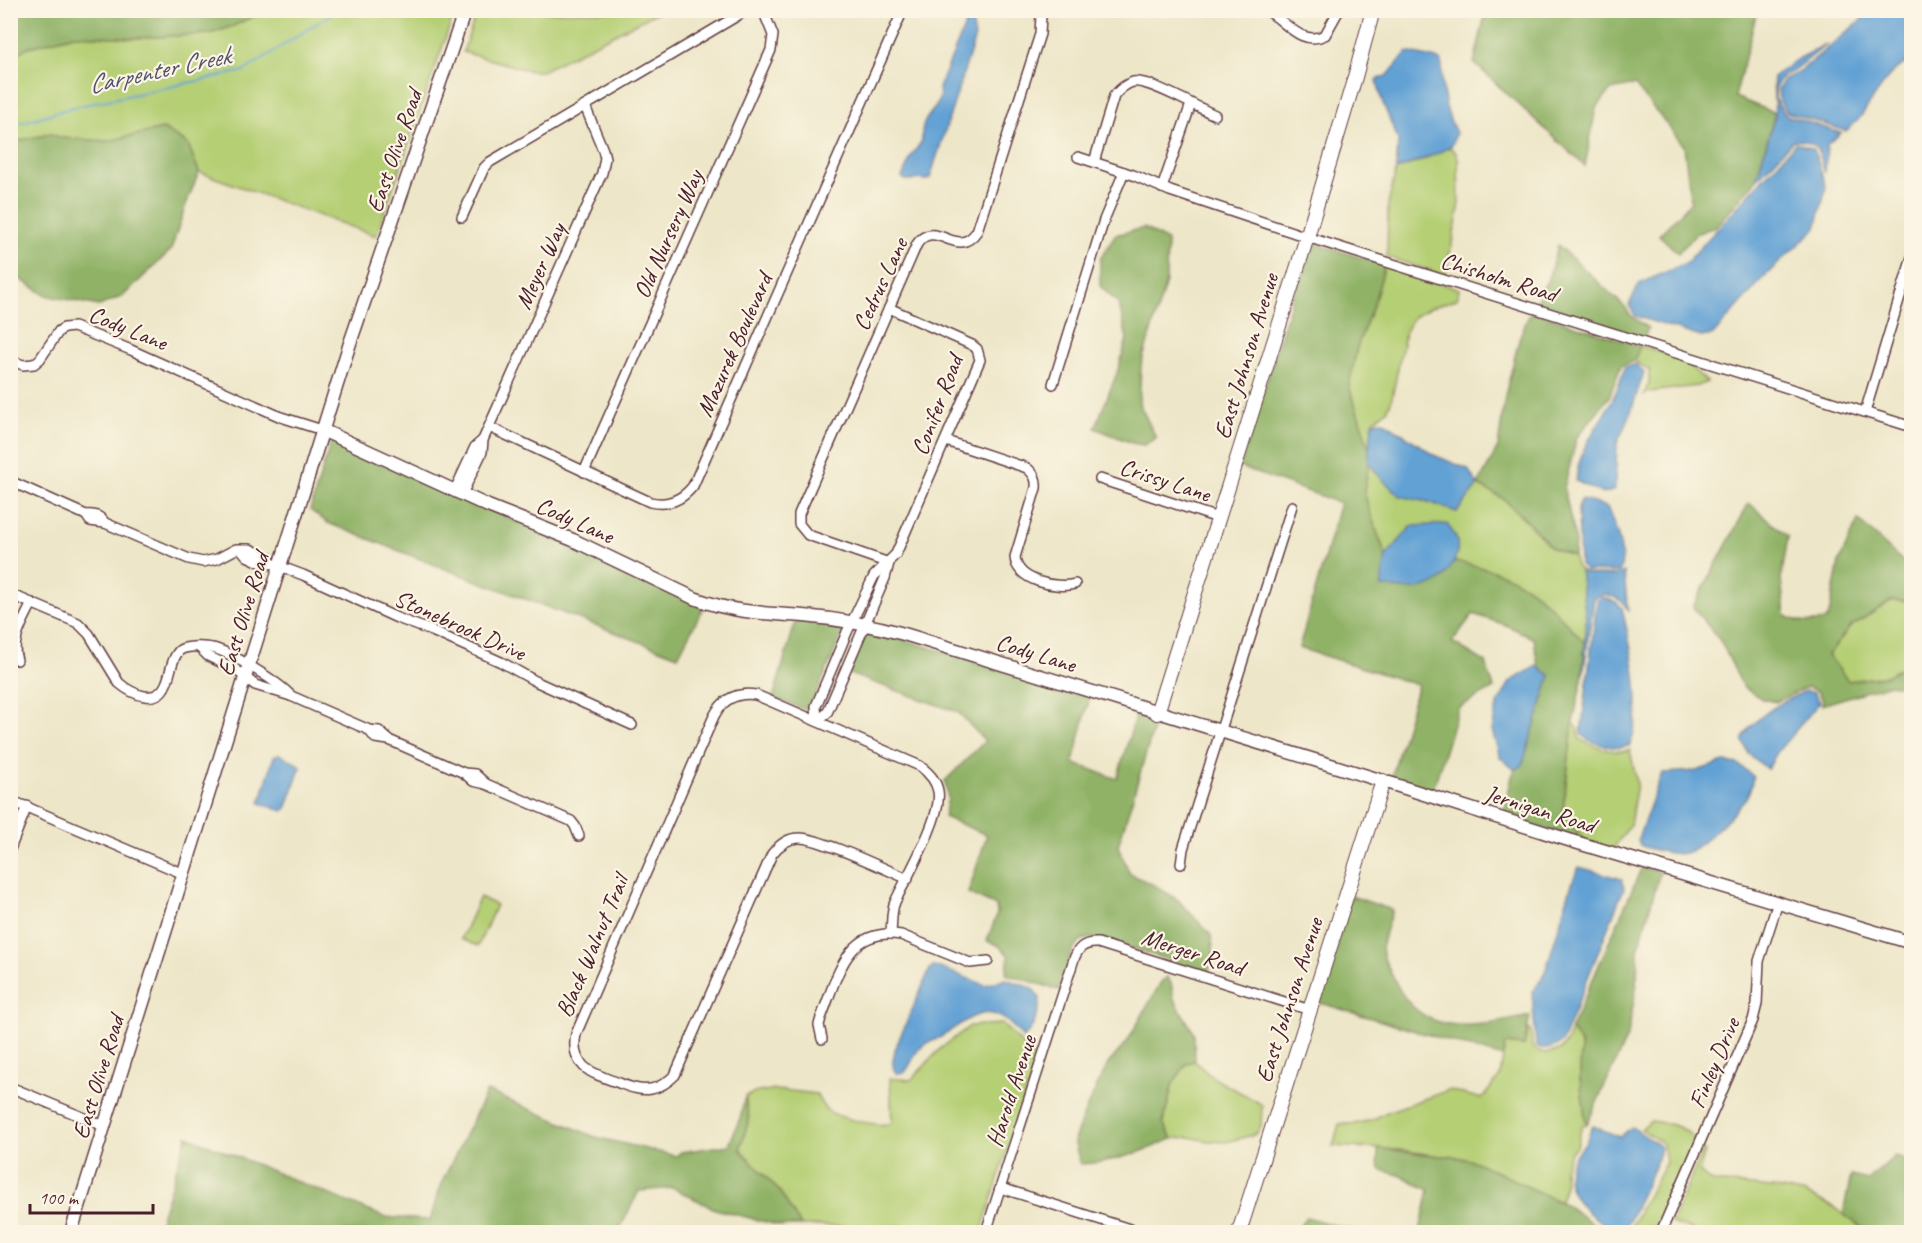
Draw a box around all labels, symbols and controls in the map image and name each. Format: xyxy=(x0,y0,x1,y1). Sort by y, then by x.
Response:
water label: Carpenter Creek xyxy=(85,38,237,101)
street label: East Olive Road xyxy=(359,83,430,216)
street label: Old Nursery Way xyxy=(626,163,710,303)
street label: Meyer Way xyxy=(508,217,573,314)
street label: Cedrus Lane xyxy=(846,231,915,335)
street label: Chisholm Road xyxy=(1437,245,1564,310)
street label: Mazurek Boulevard xyxy=(689,266,780,421)
street label: East Johnson Avenue xyxy=(1207,268,1286,442)
street label: Cody Lane xyxy=(85,299,174,358)
street label: Conifer Road xyxy=(904,348,971,459)
street label: Crissy Lane xyxy=(1116,451,1216,509)
street label: Cody Lane xyxy=(532,490,620,551)
street label: East Olive Road xyxy=(210,545,277,679)
street label: Stonebrook Drive xyxy=(390,583,532,668)
street label: Cody Lane xyxy=(993,627,1082,680)
street label: Jernigan Road xyxy=(1480,778,1602,841)
street label: Black Walnut Trail xyxy=(549,867,637,1021)
street label: East Johnson Avenue xyxy=(1248,912,1330,1086)
street label: Merger Road xyxy=(1138,921,1251,984)
street label: East Olive Road xyxy=(65,1008,132,1142)
street label: Finley Drive xyxy=(1682,1011,1747,1113)
street label: Harold Avenue xyxy=(979,1029,1044,1151)
scale bar xyxy=(30,1177,153,1215)
text: 100 m xyxy=(39,1187,80,1209)

